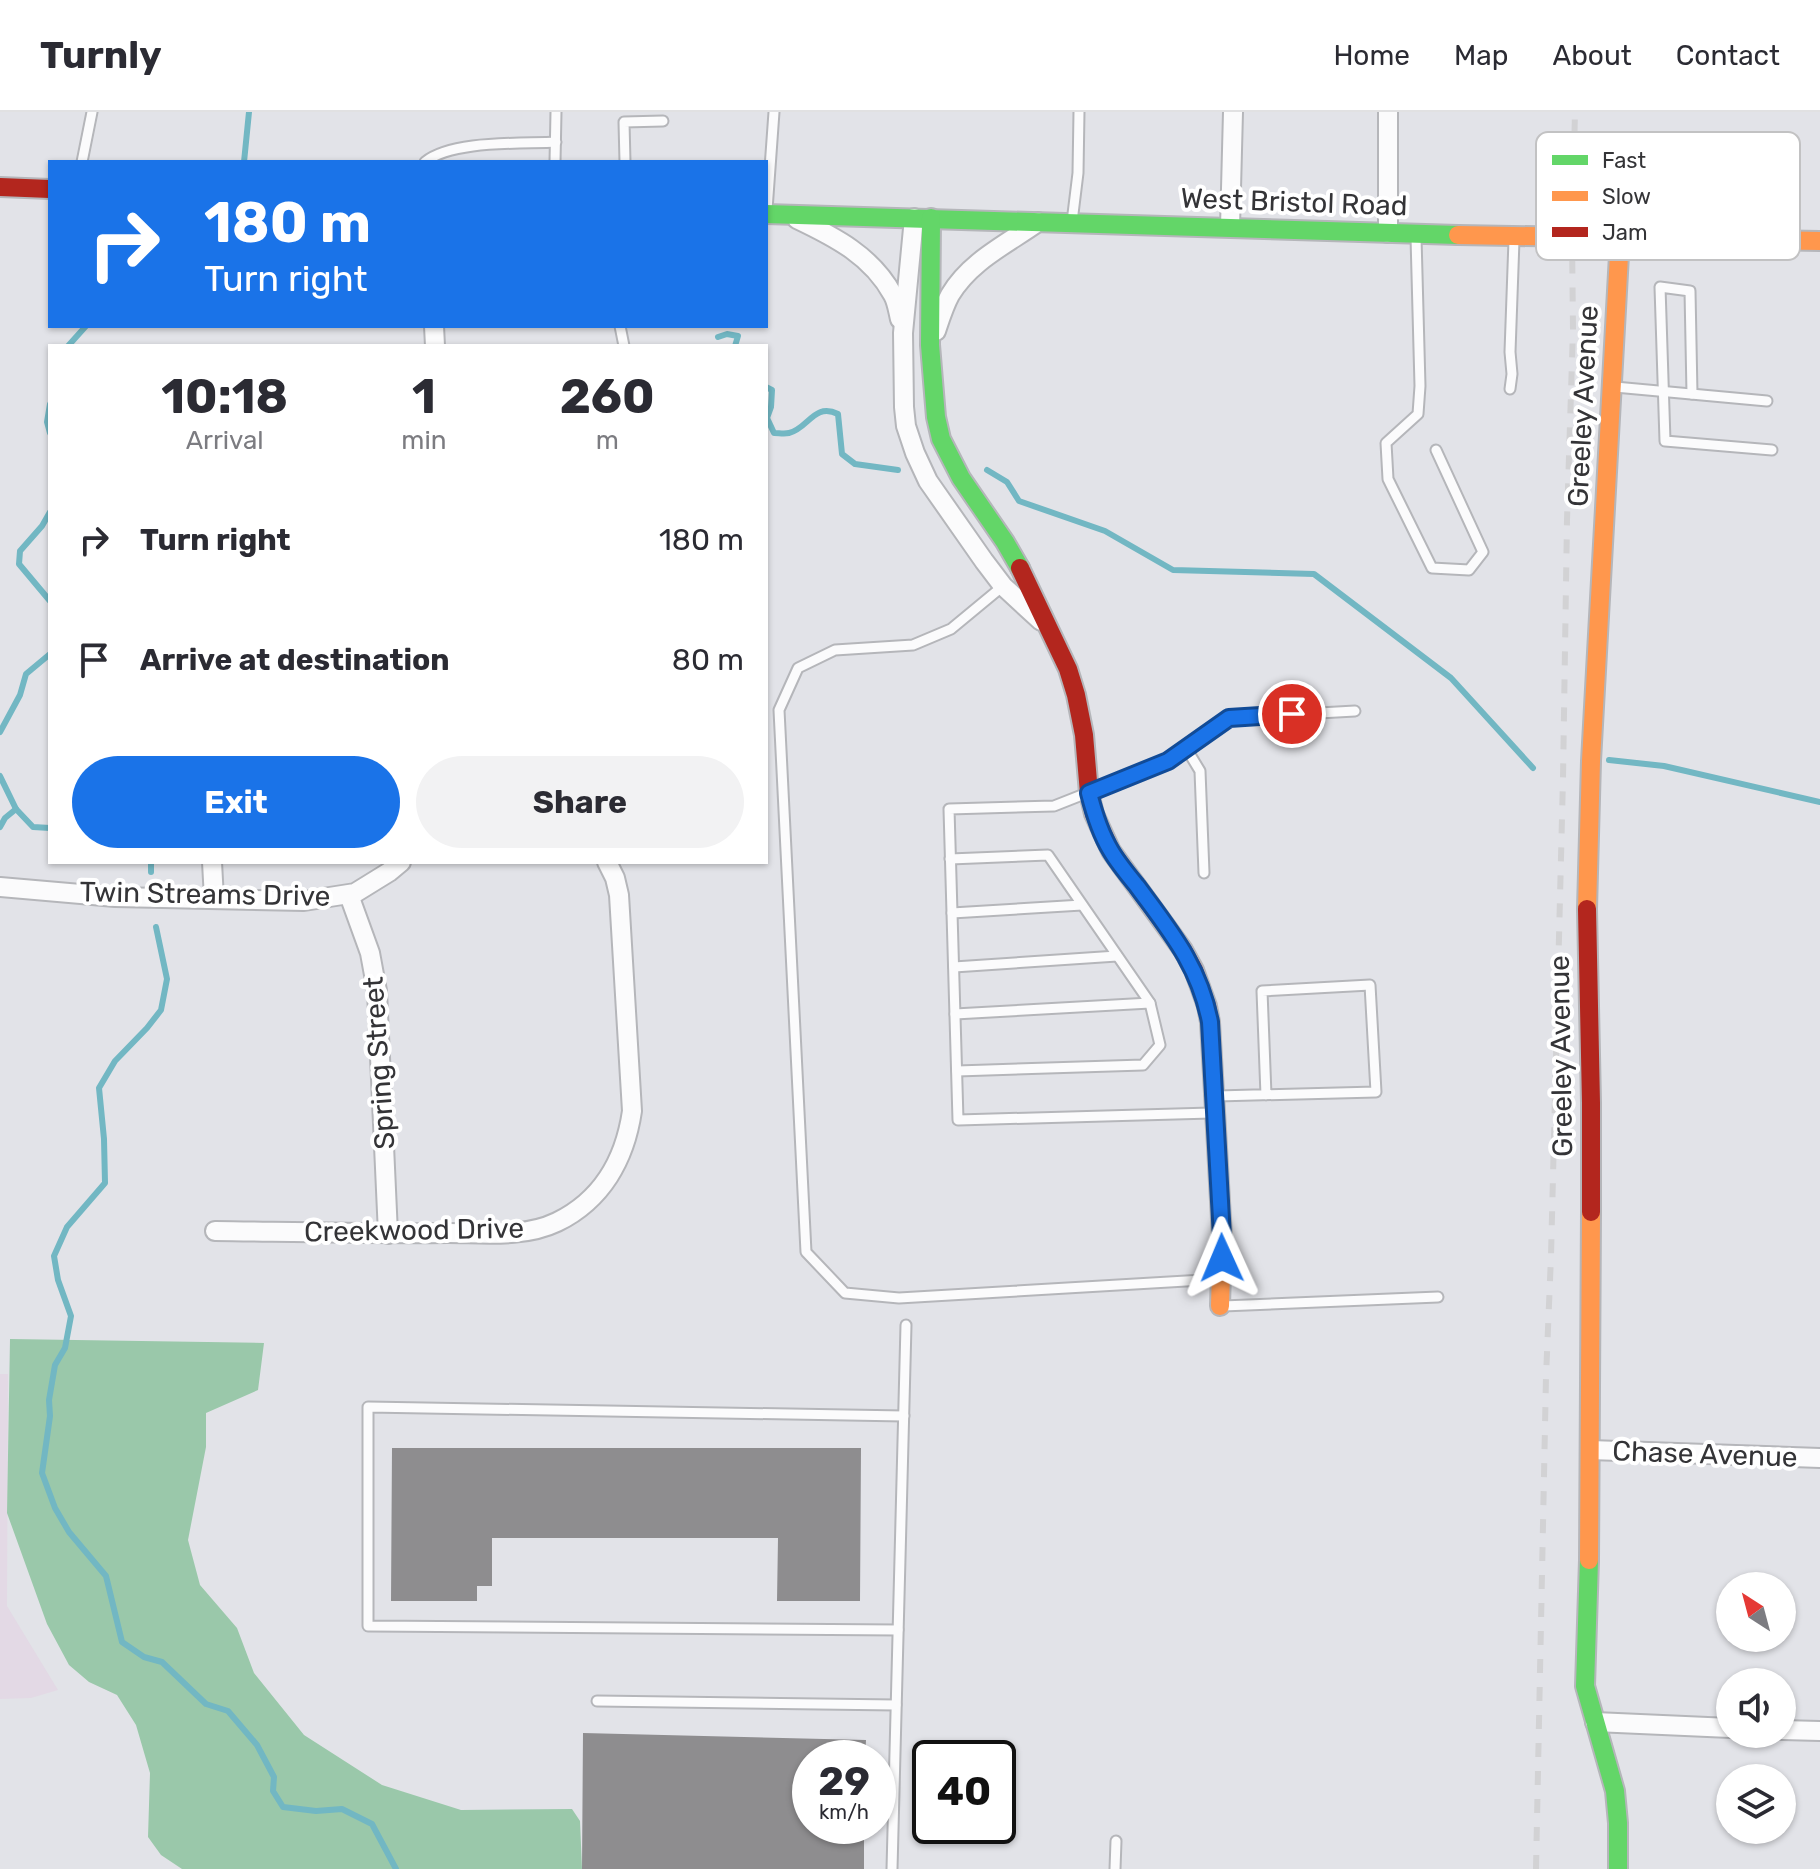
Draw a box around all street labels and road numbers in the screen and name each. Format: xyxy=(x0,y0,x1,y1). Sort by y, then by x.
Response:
street label: West Bristol Road xyxy=(1180,182,1408,222)
street label: Greeley Avenue xyxy=(1561,304,1605,508)
street label: Twin Streams Drive xyxy=(79,875,331,913)
street label: Greeley Avenue xyxy=(1543,955,1579,1157)
street label: Spring Street xyxy=(357,976,401,1150)
street label: Creekwood Drive xyxy=(304,1212,524,1248)
street label: Chase Avenue xyxy=(1612,1434,1798,1474)

